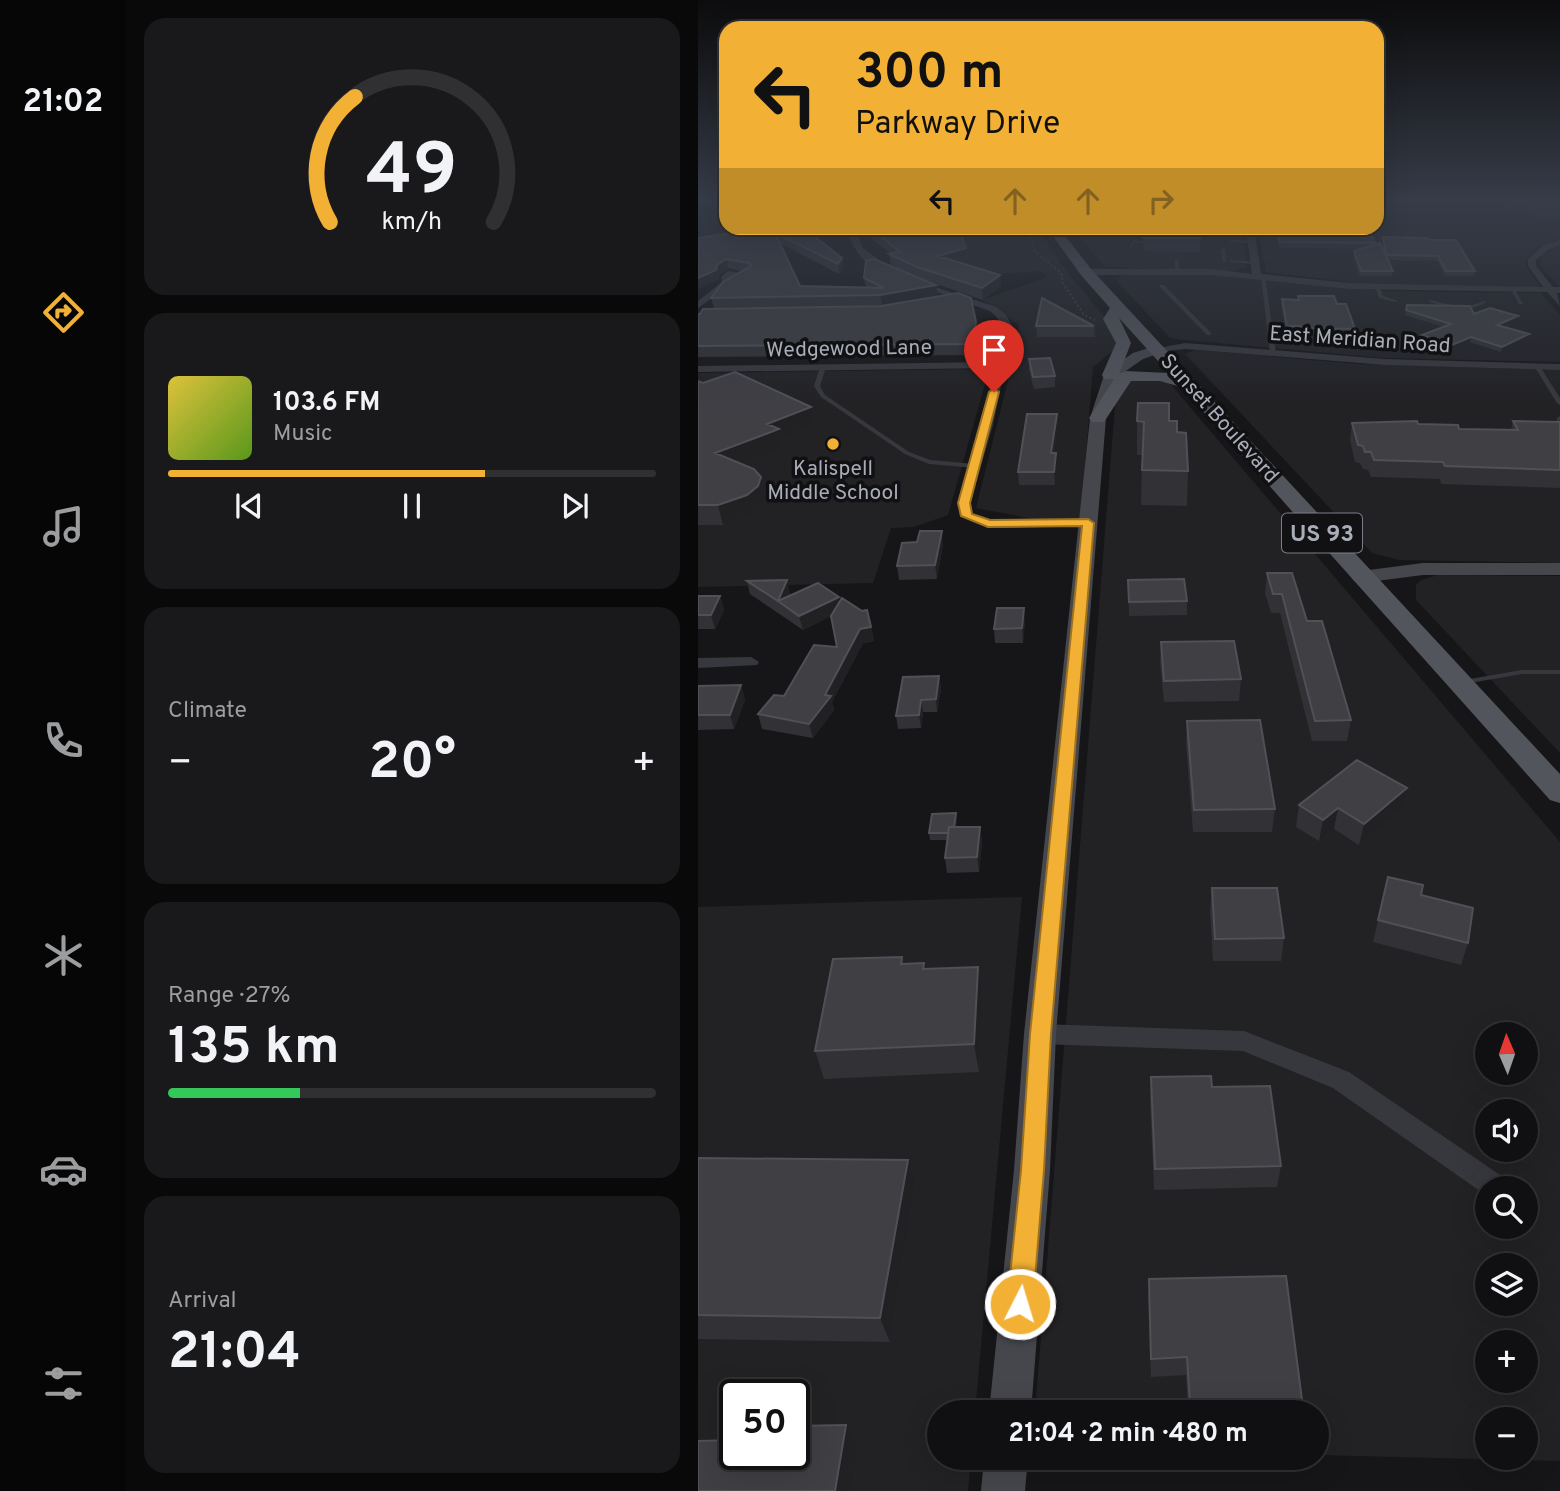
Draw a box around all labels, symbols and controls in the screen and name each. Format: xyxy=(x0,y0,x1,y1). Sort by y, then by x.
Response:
text: 300 m xyxy=(855,44,1003,106)
icon: left xyxy=(740,49,831,140)
text: 21:02 xyxy=(23,83,103,123)
text: Parkway Drive xyxy=(855,105,1060,145)
text: 49 xyxy=(366,129,458,221)
icon: left xyxy=(923,182,961,220)
icon: ahead xyxy=(996,182,1034,220)
icon: ahead xyxy=(1069,182,1107,220)
icon: right xyxy=(1142,182,1180,220)
text: km/h xyxy=(382,207,442,239)
icon: directions xyxy=(39,288,88,337)
pin xyxy=(964,320,1024,392)
street label: East Meridian Road xyxy=(1268,321,1451,360)
icon: arrive xyxy=(975,331,1013,369)
street label: Wedgewood Lane xyxy=(766,335,932,364)
street label: Sunset Boulevard xyxy=(1154,349,1284,489)
text: 103.6 FM xyxy=(273,387,380,420)
text: Music xyxy=(273,420,333,449)
marker: Kalispell Middle School xyxy=(825,436,841,452)
place label: Kalispell Middle School xyxy=(767,456,899,507)
icon: previous xyxy=(230,487,268,525)
icon: pause xyxy=(393,487,431,525)
icon: next xyxy=(556,487,594,525)
icon: music xyxy=(39,502,88,551)
road number: US 93 xyxy=(1282,513,1362,552)
text: Climate xyxy=(168,697,247,726)
icon: phone xyxy=(39,716,88,765)
text: 20° xyxy=(368,731,456,797)
text: − xyxy=(168,740,193,789)
text: + xyxy=(631,740,656,789)
icon: climate xyxy=(39,931,88,980)
text: Range · 27% xyxy=(168,982,291,1011)
text: 135 km xyxy=(168,1016,339,1082)
north arrow xyxy=(1475,1022,1538,1085)
map controls xyxy=(1475,1022,1538,1470)
button: sound xyxy=(1475,1099,1538,1162)
icon: car xyxy=(39,1145,88,1194)
button: search xyxy=(1475,1176,1538,1239)
button: layers xyxy=(1475,1253,1538,1316)
position arrow xyxy=(983,1267,1057,1341)
text: Arrival xyxy=(168,1287,237,1316)
text: 21:04 xyxy=(168,1321,301,1387)
button: + xyxy=(1475,1330,1538,1393)
icon: filters xyxy=(39,1359,88,1408)
speed limit sign: 50 xyxy=(719,1379,810,1470)
button: − xyxy=(1475,1407,1538,1470)
text: 21:04 · 2 min · 480 m xyxy=(1008,1418,1248,1451)

